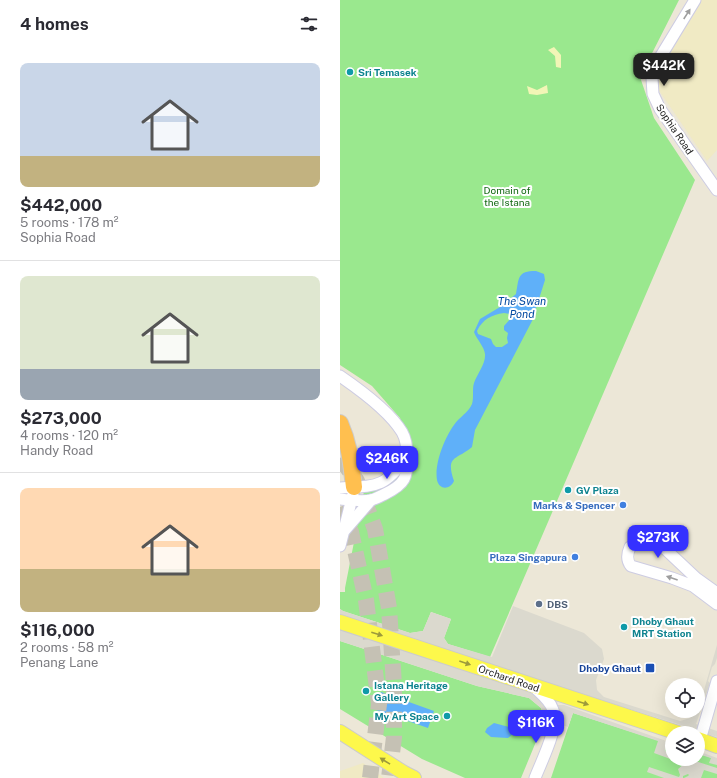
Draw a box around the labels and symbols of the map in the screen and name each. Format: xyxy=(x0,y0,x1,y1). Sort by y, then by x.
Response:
one-way arrow xyxy=(683,8,691,19)
pin: $442K xyxy=(636,53,692,87)
place label: Sri Temasek xyxy=(358,66,417,78)
marker: Sri Temasek xyxy=(345,67,355,77)
street label: Sophia Road xyxy=(654,102,696,157)
park label: Domain of the Istana xyxy=(484,184,530,208)
water label: The Swan Pond xyxy=(498,295,546,320)
pin: $246K xyxy=(359,446,415,480)
place label: GV Plaza xyxy=(576,484,619,496)
marker: GV Plaza xyxy=(563,485,573,495)
place label: Marks & Spencer xyxy=(533,499,615,511)
marker: Marks & Spencer xyxy=(618,500,628,510)
pin: $273K xyxy=(630,525,686,559)
place label: Plaza Singapura xyxy=(490,551,567,563)
marker: Plaza Singapura xyxy=(570,552,580,562)
one-way arrow xyxy=(666,575,678,581)
place label: DBS xyxy=(547,598,568,610)
marker: DBS xyxy=(534,599,544,609)
place label: Dhoby Ghaut MRT Station xyxy=(632,615,694,639)
marker: Dhoby Ghaut MRT Station xyxy=(619,622,629,632)
one-way arrow xyxy=(371,631,383,637)
one-way arrow xyxy=(459,661,471,667)
street label: Orchard Road xyxy=(477,662,541,694)
place label: Dhoby Ghaut xyxy=(579,662,641,674)
marker: Dhoby Ghaut xyxy=(644,662,656,674)
place label: Istana Heritage Gallery xyxy=(374,679,448,703)
marker: Istana Heritage Gallery xyxy=(361,686,371,696)
one-way arrow xyxy=(578,700,590,706)
place label: My Art Space xyxy=(374,710,439,722)
pin: $116K xyxy=(508,710,564,744)
marker: My Art Space xyxy=(442,711,452,721)
one-way arrow xyxy=(379,757,391,764)

